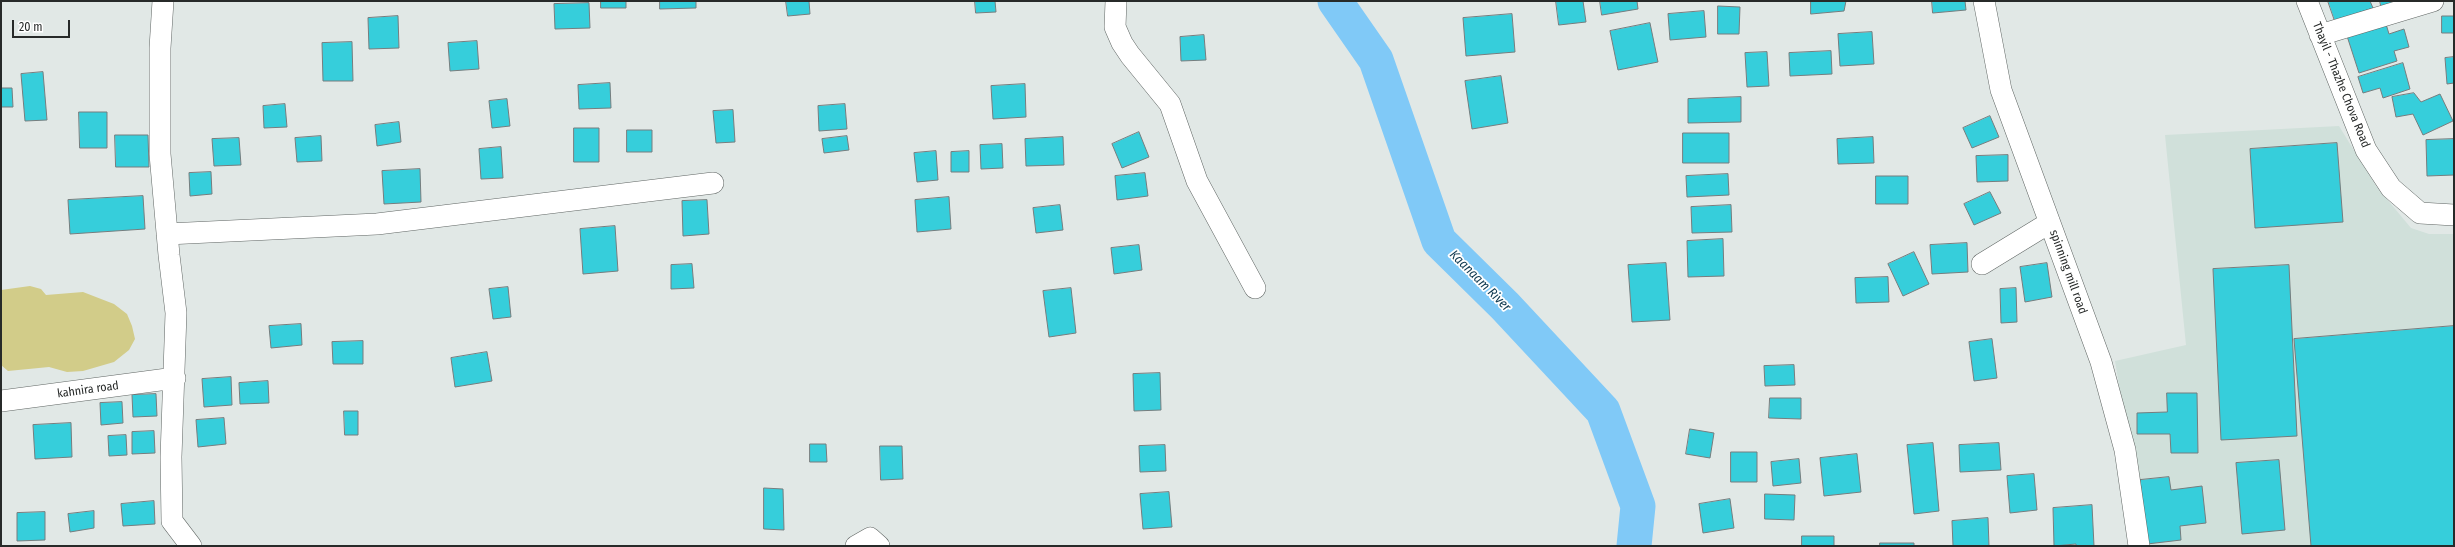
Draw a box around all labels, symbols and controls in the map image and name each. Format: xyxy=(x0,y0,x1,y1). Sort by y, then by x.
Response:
scale bar xyxy=(14,12,72,38)
text: 20 m xyxy=(19,20,43,34)
street label: Thayil - Thazhe Chova Road xyxy=(2309,20,2373,150)
street label: spinning mill road xyxy=(2046,228,2090,316)
water label: Kaanaam River xyxy=(1446,247,1514,315)
street label: kahnira road xyxy=(56,379,120,401)

